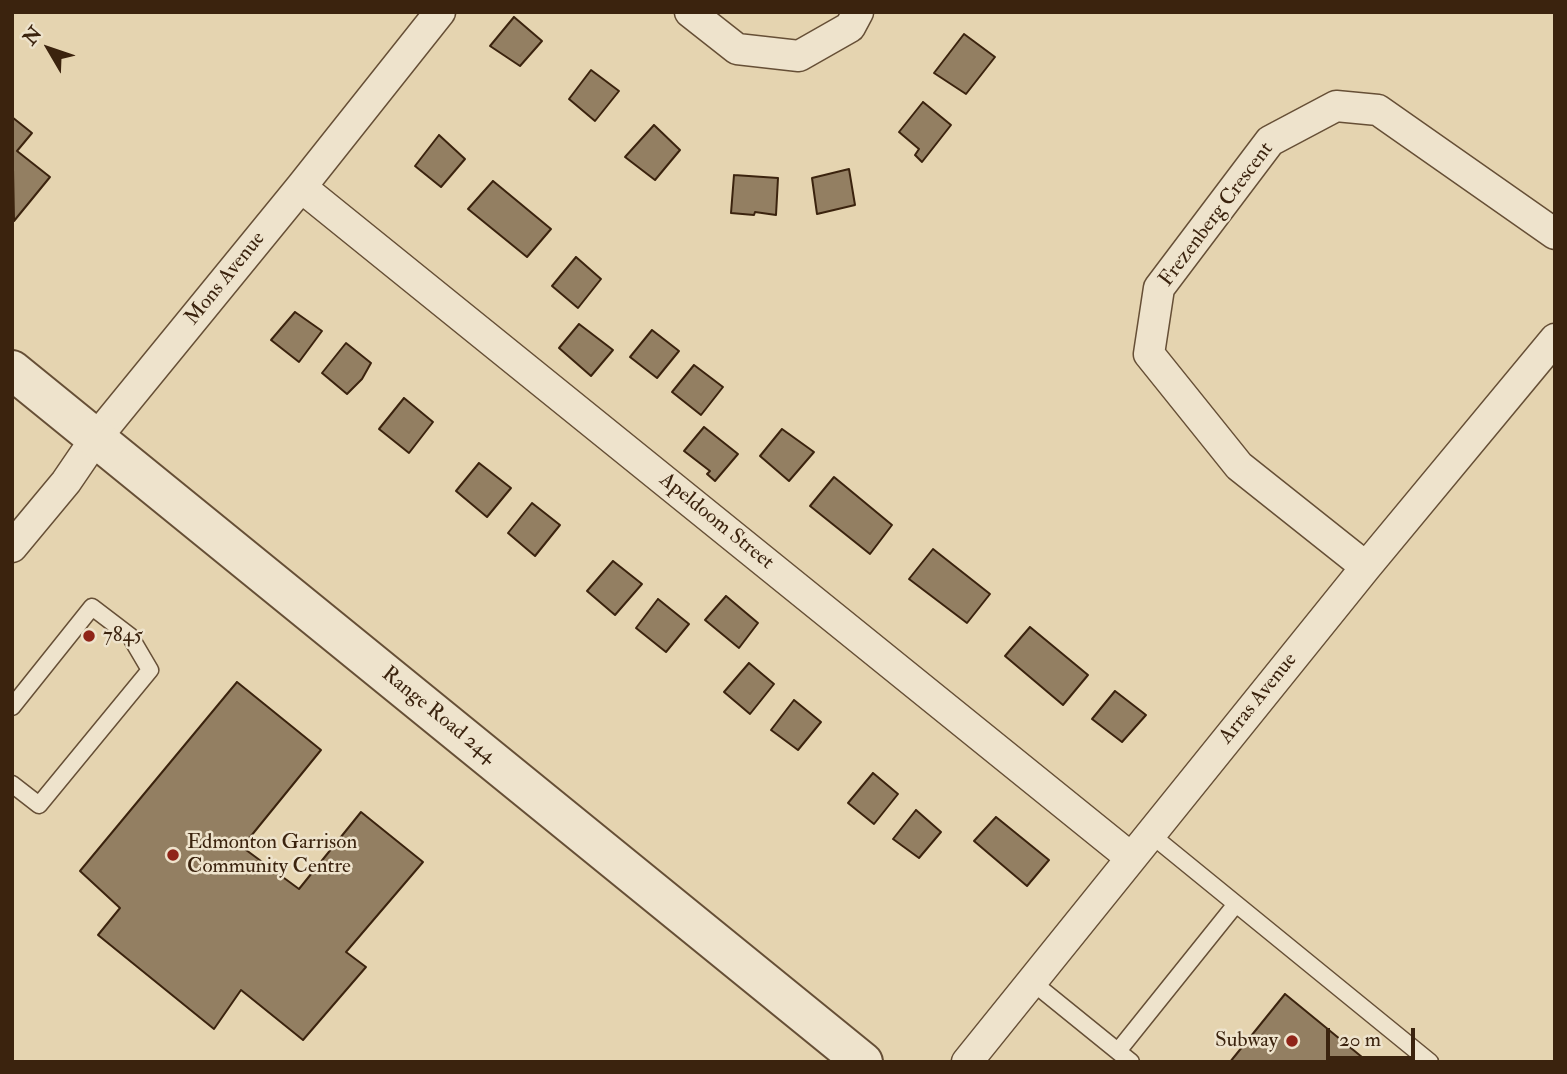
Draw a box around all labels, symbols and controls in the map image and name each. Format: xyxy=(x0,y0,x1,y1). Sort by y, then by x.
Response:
north arrow xyxy=(14,14,84,84)
text: N xyxy=(18,22,47,50)
street label: Frezenberg Crescent xyxy=(1155,138,1279,292)
street label: Mons Avenue xyxy=(181,227,271,331)
street label: Apeldoom Street xyxy=(654,468,778,576)
place label: 7845 xyxy=(103,623,143,649)
marker: 7845 xyxy=(81,628,97,644)
street label: Arras Avenue xyxy=(1215,648,1303,750)
street label: Range Road 244 xyxy=(376,662,500,770)
place label: Edmonton Garrison Community Centre xyxy=(187,830,357,880)
marker: Edmonton Garrison Community Centre xyxy=(165,847,181,863)
scale bar xyxy=(1329,1014,1418,1058)
text: 20 m xyxy=(1339,1026,1381,1053)
place label: Subway xyxy=(1215,1028,1278,1054)
marker: Subway xyxy=(1284,1033,1300,1049)

